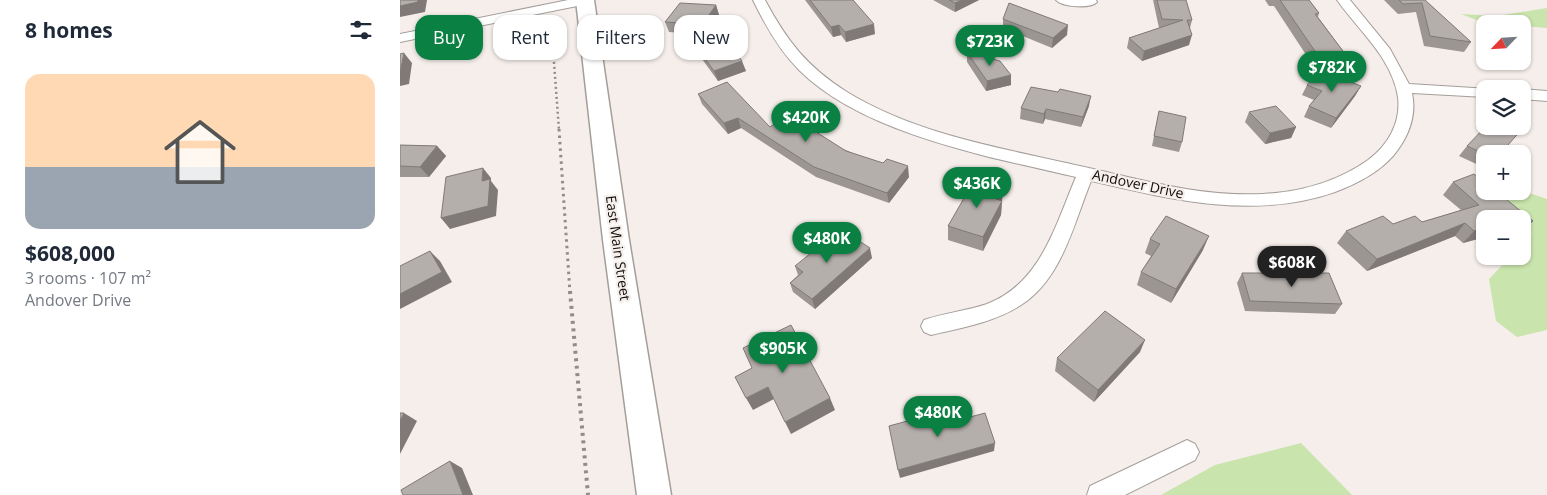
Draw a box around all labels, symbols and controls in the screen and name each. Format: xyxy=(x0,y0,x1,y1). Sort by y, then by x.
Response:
chip: Buy xyxy=(415,15,483,60)
chip: Rent xyxy=(493,15,567,60)
chip: Filters xyxy=(577,15,664,60)
chip: New xyxy=(674,15,748,60)
north arrow xyxy=(1476,15,1531,70)
map controls xyxy=(1476,15,1531,265)
text: 8 homes xyxy=(25,16,113,44)
icon: filters xyxy=(347,16,375,44)
pin: $723K xyxy=(955,24,1025,67)
text: $723K xyxy=(966,30,1014,52)
pin: $782K xyxy=(1297,51,1367,93)
text: $782K xyxy=(1308,56,1356,78)
button: layers xyxy=(1476,80,1531,135)
pin: $420K xyxy=(771,100,841,143)
text: $420K xyxy=(782,106,830,128)
icon: home xyxy=(155,107,245,197)
button: + xyxy=(1476,145,1531,200)
street label: Andover Drive xyxy=(1091,165,1186,202)
pin: $436K xyxy=(942,166,1012,209)
text: $436K xyxy=(953,172,1001,194)
street label: East Main Street xyxy=(602,194,635,302)
button: − xyxy=(1476,210,1531,265)
pin: $480K xyxy=(792,222,862,264)
text: $480K xyxy=(803,227,851,249)
text: $608,000 xyxy=(25,239,115,267)
pin: $608K xyxy=(1257,246,1327,288)
text: $608K xyxy=(1268,251,1316,273)
text: 3 rooms · 107 m² xyxy=(25,267,151,289)
text: Andover Drive xyxy=(25,289,131,311)
pin: $905K xyxy=(748,332,818,374)
text: $905K xyxy=(759,337,807,359)
pin: $480K xyxy=(903,396,973,438)
text: $480K xyxy=(914,401,962,423)

